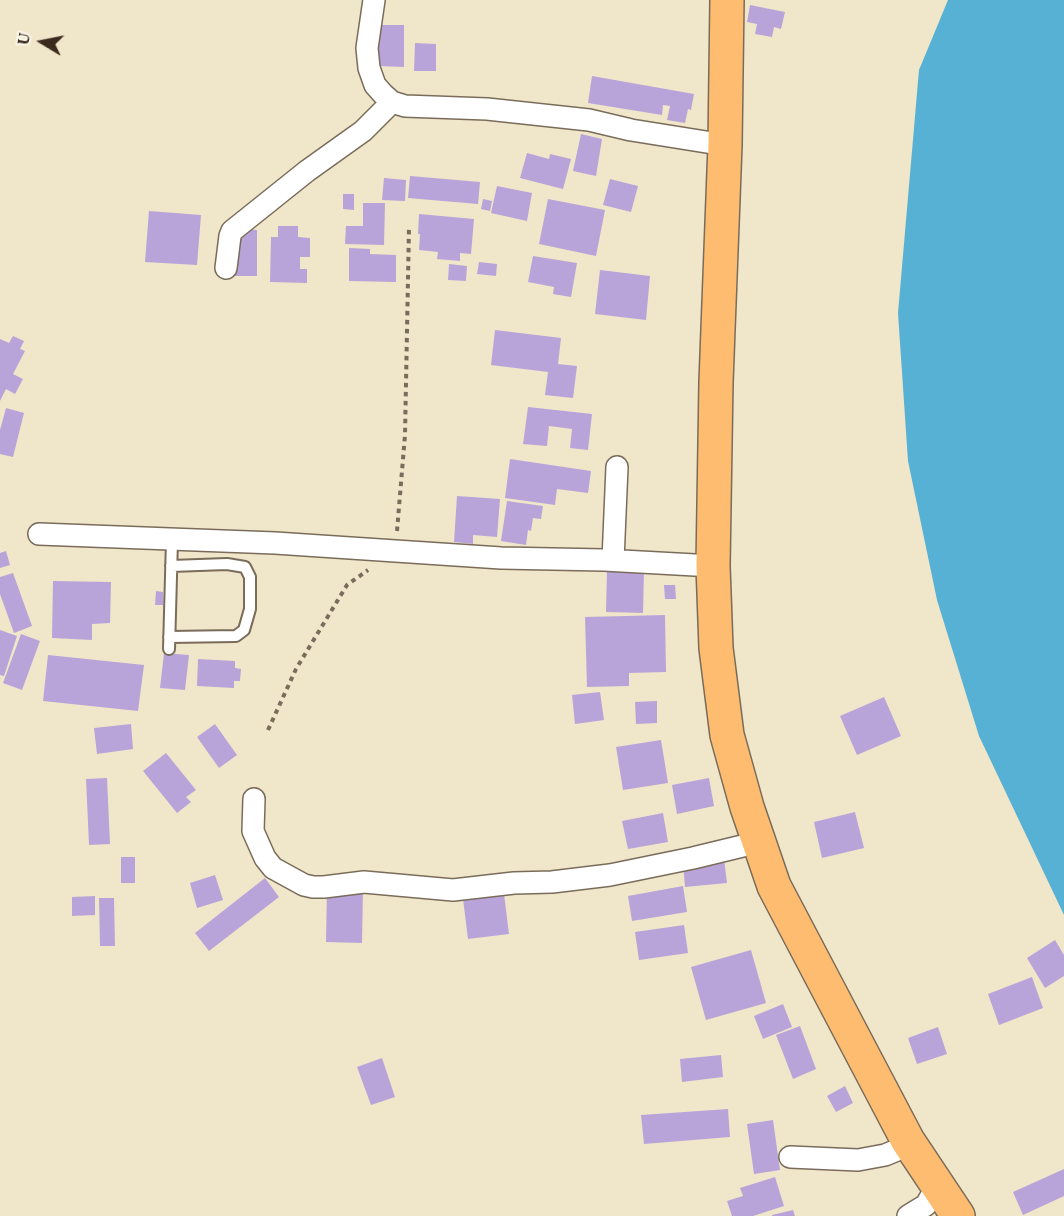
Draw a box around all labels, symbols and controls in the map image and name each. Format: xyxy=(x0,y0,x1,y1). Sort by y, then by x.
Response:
north arrow xyxy=(12,12,72,72)
text: U xyxy=(12,31,35,46)

